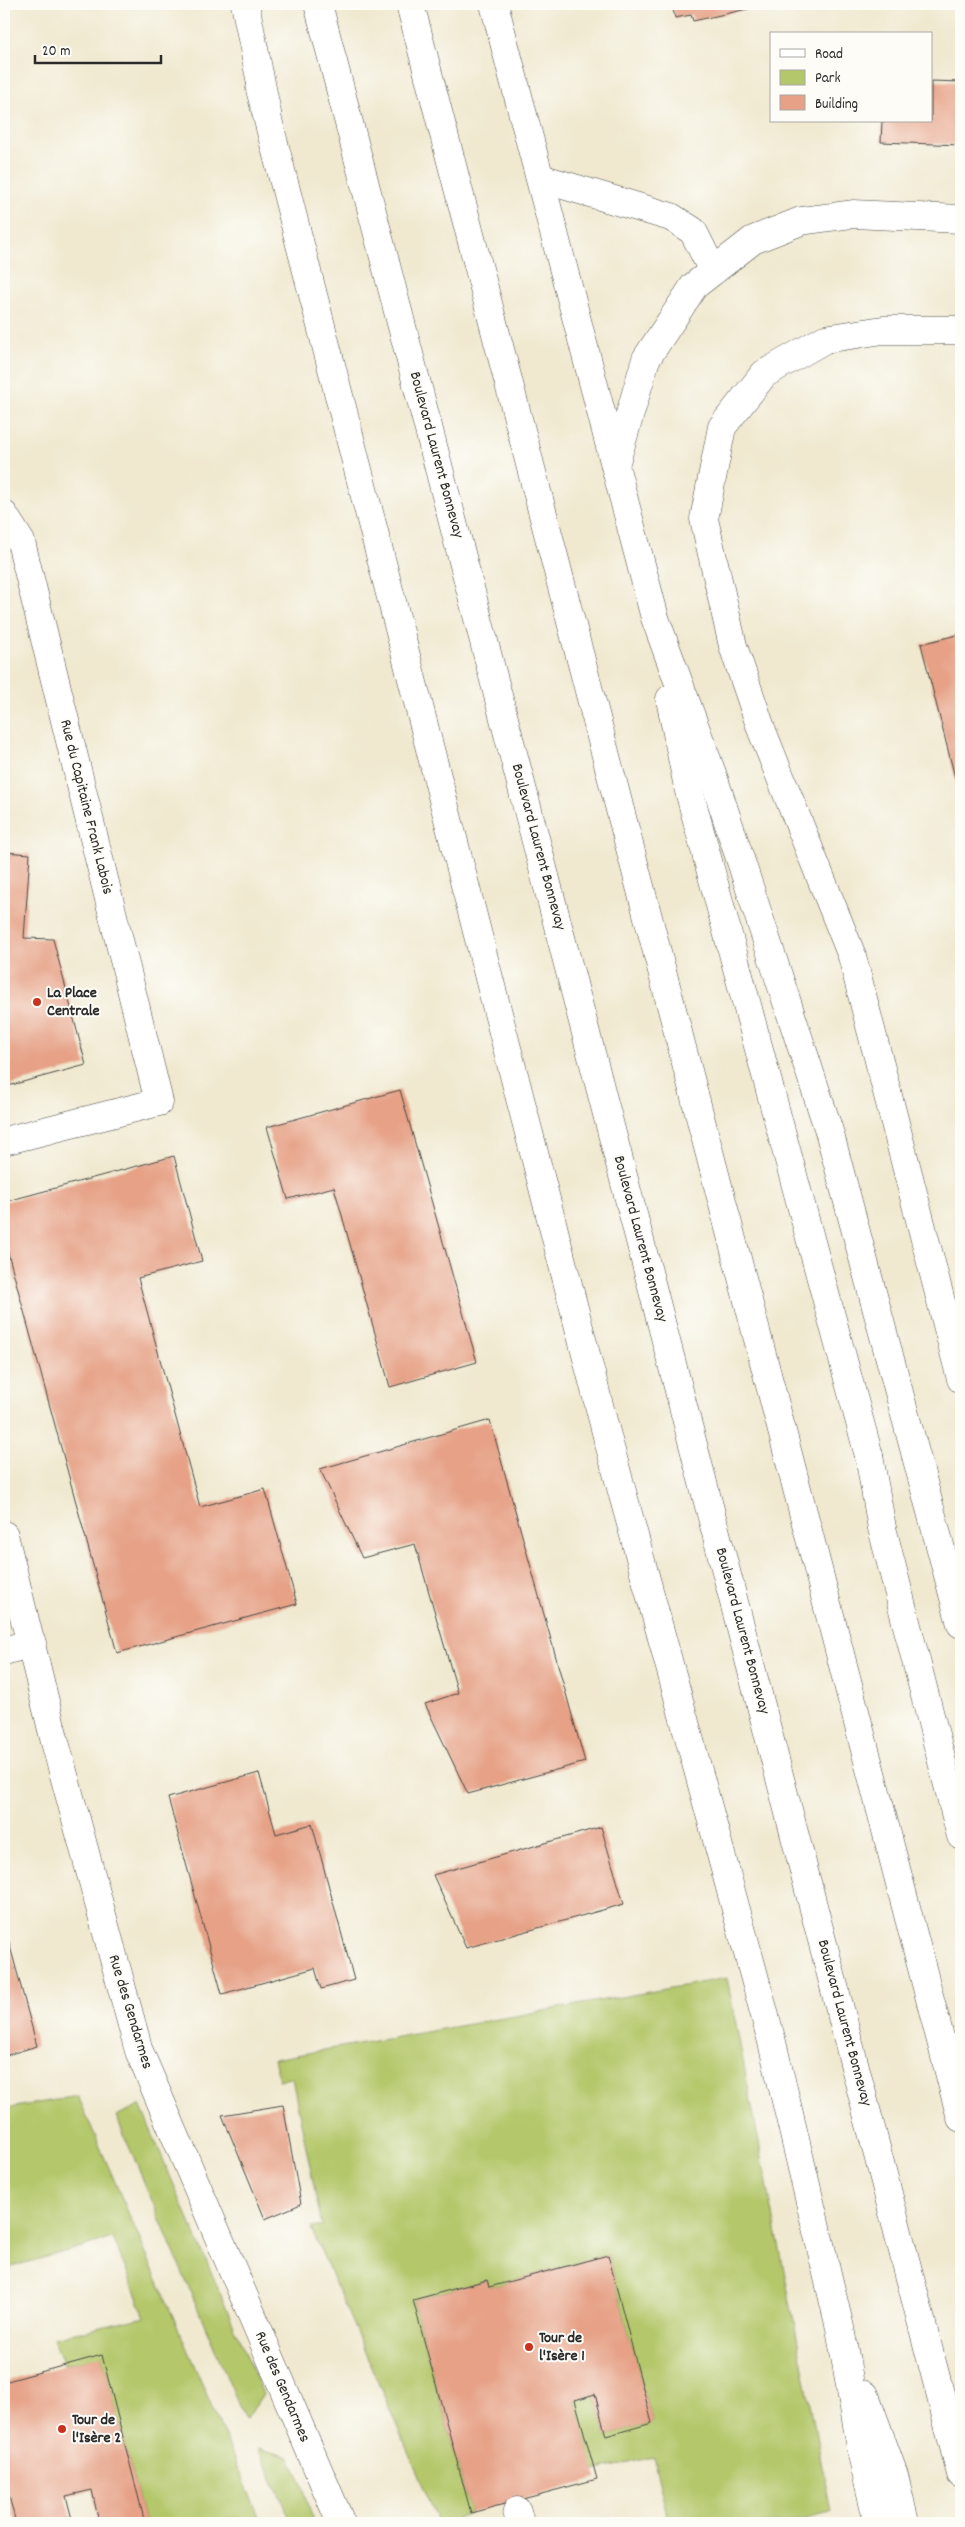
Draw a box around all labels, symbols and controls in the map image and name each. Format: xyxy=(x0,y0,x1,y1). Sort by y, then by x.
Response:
scale bar xyxy=(35,32,161,64)
legend xyxy=(770,32,932,122)
text: 20 m xyxy=(42,41,70,63)
text: Road xyxy=(815,44,843,66)
text: Park xyxy=(815,68,841,90)
text: Building xyxy=(815,94,858,116)
street label: Boulevard Laurent Bonnevay xyxy=(403,369,469,541)
street label: Rue du Capitaine Frank Labois xyxy=(53,717,119,897)
street label: Boulevard Laurent Bonnevay xyxy=(505,761,571,933)
place label: La Place Centrale xyxy=(47,982,100,1023)
marker: La Place Centrale xyxy=(31,996,43,1008)
street label: Boulevard Laurent Bonnevay xyxy=(607,1153,673,1325)
street label: Boulevard Laurent Bonnevay xyxy=(709,1545,775,1717)
street label: Boulevard Laurent Bonnevay xyxy=(811,1937,877,2109)
street label: Rue des Gendarmes xyxy=(102,1952,158,2072)
place label: Tour de l'Isère 1 xyxy=(539,2327,585,2368)
street label: Rue des Gendarmes xyxy=(248,2328,316,2446)
marker: Tour de l'Isère 1 xyxy=(523,2341,535,2353)
place label: Tour de l'Isère 2 xyxy=(72,2409,121,2450)
marker: Tour de l'Isère 2 xyxy=(56,2423,68,2435)

